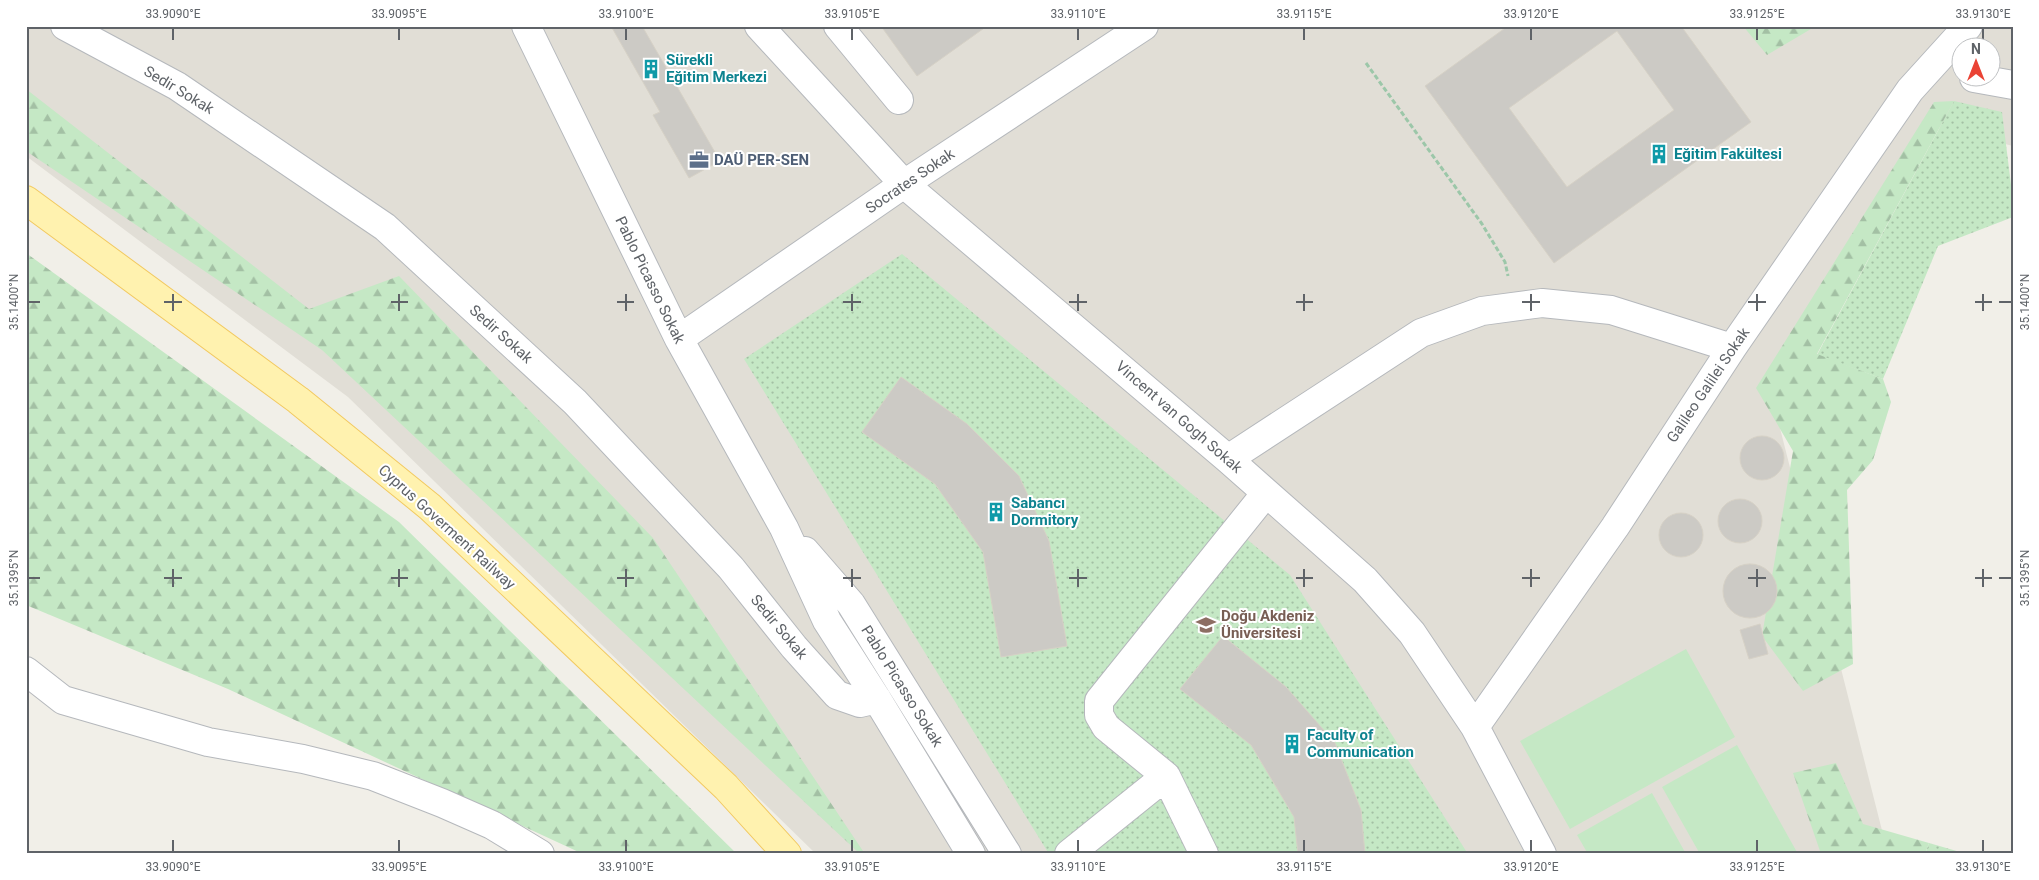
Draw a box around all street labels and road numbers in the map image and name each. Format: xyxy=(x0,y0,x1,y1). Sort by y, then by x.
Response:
street label: Sedir Sokak xyxy=(141,62,218,118)
street label: Socrates Sokak xyxy=(862,144,958,217)
street label: Pablo Picasso Sokak xyxy=(611,213,689,347)
street label: Sedir Sokak xyxy=(466,301,537,367)
street label: Galileo Galilei Sokak xyxy=(1663,324,1753,446)
street label: Vincent van Gogh Sokak xyxy=(1112,357,1246,477)
street label: Cyprus Goverment Railway xyxy=(375,461,519,593)
street label: Sedir Sokak xyxy=(747,591,811,663)
street label: Pablo Picasso Sokak xyxy=(857,622,947,750)

